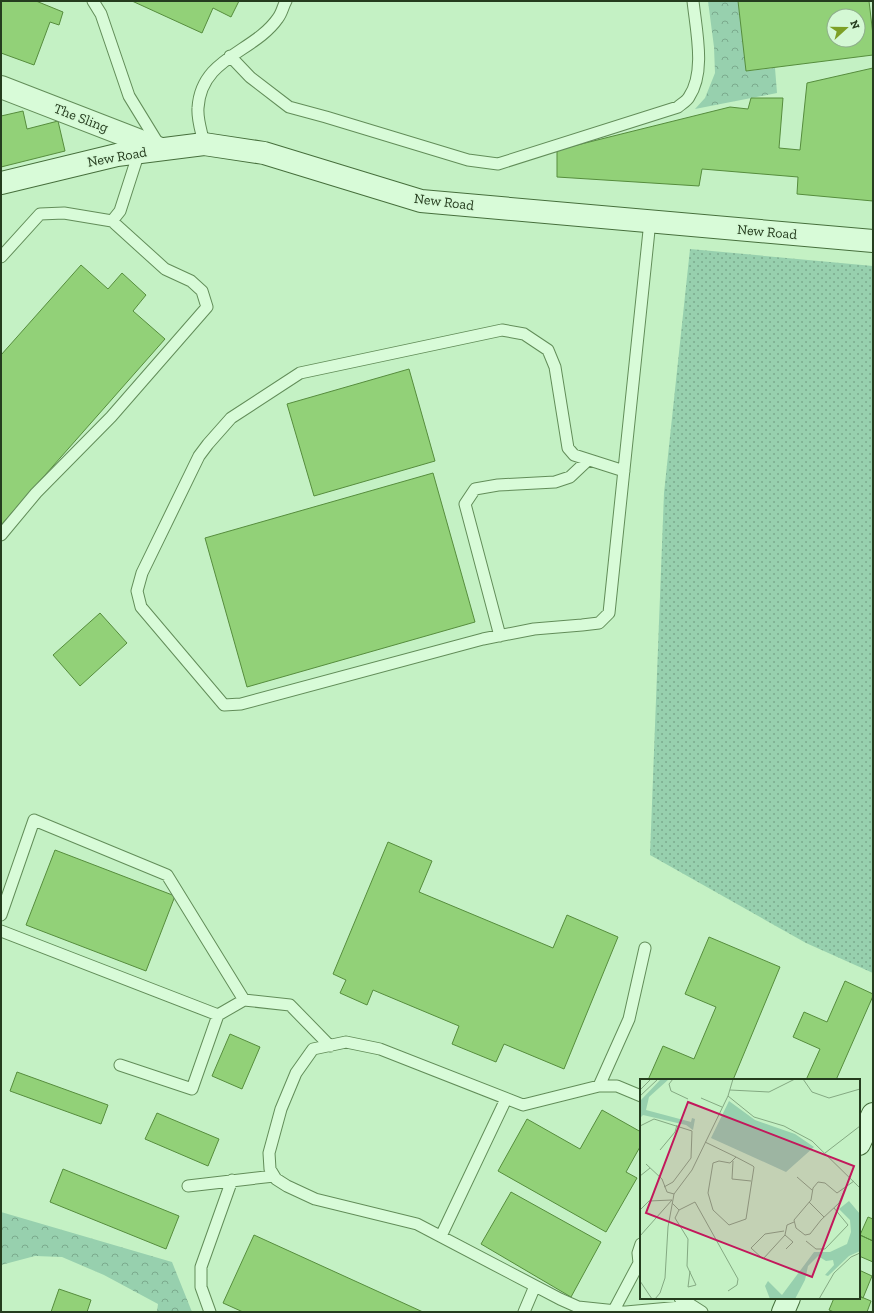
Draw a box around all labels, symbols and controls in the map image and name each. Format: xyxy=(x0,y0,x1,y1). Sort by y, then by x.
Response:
north arrow xyxy=(826,8,866,48)
text: N xyxy=(847,18,863,31)
street label: The Sling xyxy=(51,100,111,136)
street label: New Road xyxy=(86,143,148,171)
street label: New Road xyxy=(413,190,475,214)
street label: New Road xyxy=(736,221,798,243)
inset map xyxy=(640,1079,860,1299)

